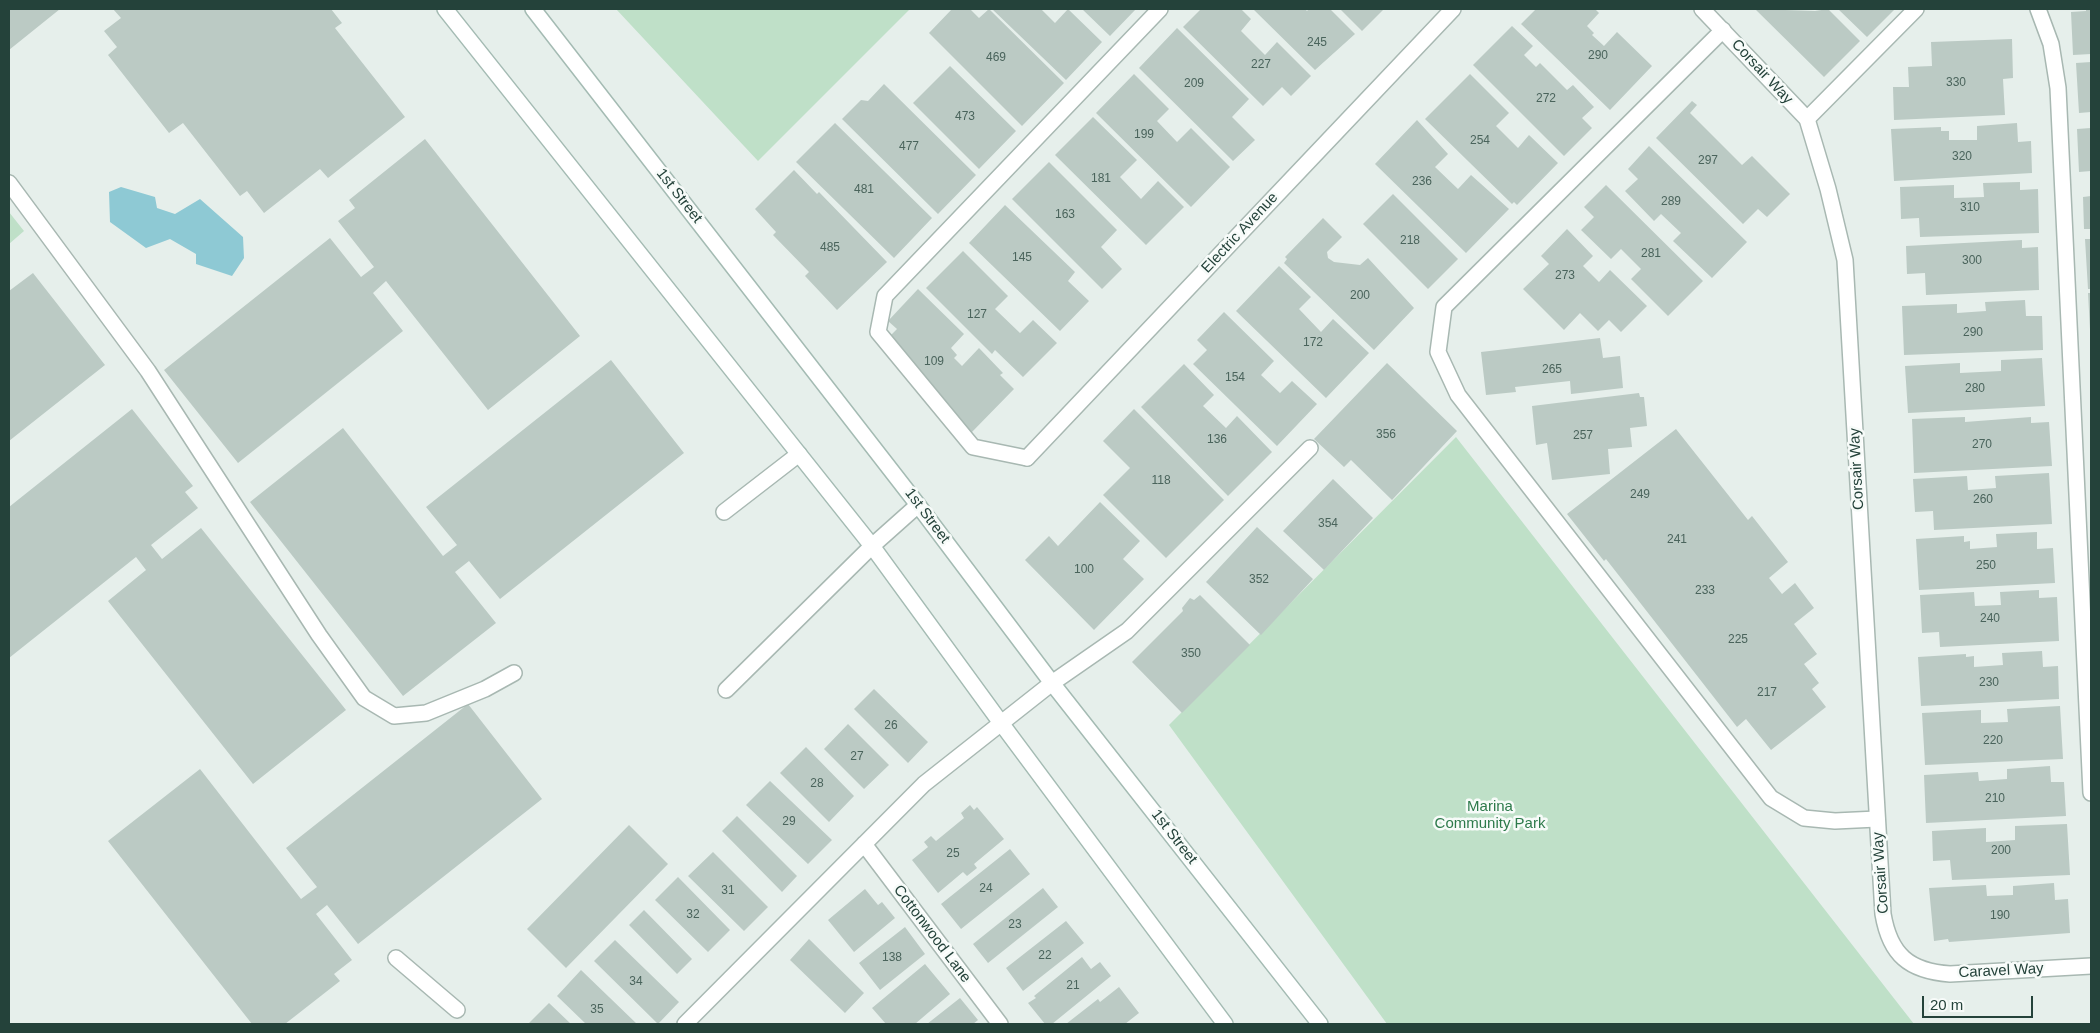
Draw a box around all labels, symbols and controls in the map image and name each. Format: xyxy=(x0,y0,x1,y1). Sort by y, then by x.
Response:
house number: 245 xyxy=(1307,36,1327,50)
street label: Corsair Way xyxy=(1727,36,1797,108)
house number: 290 xyxy=(1588,49,1608,63)
house number: 469 xyxy=(986,51,1006,65)
house number: 227 xyxy=(1251,58,1271,72)
house number: 330 xyxy=(1946,76,1966,90)
house number: 209 xyxy=(1184,77,1204,91)
house number: 272 xyxy=(1536,92,1556,106)
house number: 473 xyxy=(955,110,975,124)
house number: 199 xyxy=(1134,128,1154,142)
house number: 254 xyxy=(1470,134,1490,148)
house number: 477 xyxy=(899,140,919,154)
house number: 320 xyxy=(1952,150,1972,164)
house number: 297 xyxy=(1698,154,1718,168)
street label: 1st Street xyxy=(652,165,706,227)
house number: 181 xyxy=(1091,172,1111,186)
house number: 236 xyxy=(1412,175,1432,189)
house number: 481 xyxy=(854,183,874,197)
street label: Electric Avenue xyxy=(1198,189,1282,277)
house number: 289 xyxy=(1661,195,1681,209)
house number: 310 xyxy=(1960,201,1980,215)
house number: 163 xyxy=(1055,208,1075,222)
house number: 218 xyxy=(1400,234,1420,248)
house number: 485 xyxy=(820,241,840,255)
house number: 281 xyxy=(1641,247,1661,261)
house number: 145 xyxy=(1012,251,1032,265)
house number: 300 xyxy=(1962,254,1982,268)
house number: 273 xyxy=(1555,269,1575,283)
house number: 200 xyxy=(1350,289,1370,303)
house number: 127 xyxy=(967,308,987,322)
house number: 290 xyxy=(1963,326,1983,340)
house number: 172 xyxy=(1303,336,1323,350)
house number: 109 xyxy=(924,355,944,369)
house number: 265 xyxy=(1542,363,1562,377)
house number: 154 xyxy=(1225,371,1245,385)
house number: 280 xyxy=(1965,382,1985,396)
house number: 356 xyxy=(1376,428,1396,442)
street label: Corsair Way xyxy=(1846,428,1868,510)
house number: 257 xyxy=(1573,429,1593,443)
house number: 136 xyxy=(1207,433,1227,447)
house number: 270 xyxy=(1972,438,1992,452)
house number: 118 xyxy=(1151,474,1171,488)
street label: 1st Street xyxy=(900,485,954,547)
house number: 249 xyxy=(1630,488,1650,502)
house number: 260 xyxy=(1973,493,1993,507)
house number: 354 xyxy=(1318,517,1338,531)
house number: 241 xyxy=(1667,533,1687,547)
house number: 250 xyxy=(1976,559,1996,573)
house number: 100 xyxy=(1074,563,1094,577)
house number: 352 xyxy=(1249,573,1269,587)
house number: 233 xyxy=(1695,584,1715,598)
house number: 240 xyxy=(1980,612,2000,626)
house number: 225 xyxy=(1728,633,1748,647)
house number: 350 xyxy=(1181,647,1201,661)
house number: 230 xyxy=(1979,676,1999,690)
house number: 217 xyxy=(1757,686,1777,700)
house number: 26 xyxy=(884,719,898,733)
house number: 220 xyxy=(1983,734,2003,748)
house number: 27 xyxy=(850,750,864,764)
house number: 28 xyxy=(810,777,824,791)
house number: 210 xyxy=(1985,792,2005,806)
park label: Marina Community Park xyxy=(1435,798,1545,833)
street label: 1st Street xyxy=(1147,806,1201,868)
house number: 29 xyxy=(782,815,796,829)
street label: Corsair Way xyxy=(1869,831,1893,915)
house number: 200 xyxy=(1991,844,2011,858)
house number: 25 xyxy=(946,847,960,861)
street label: Cottonwood Lane xyxy=(889,882,975,986)
house number: 24 xyxy=(979,882,993,896)
house number: 31 xyxy=(721,884,735,898)
house number: 32 xyxy=(686,908,700,922)
house number: 190 xyxy=(1990,909,2010,923)
house number: 23 xyxy=(1008,918,1022,932)
house number: 22 xyxy=(1038,949,1052,963)
house number: 138 xyxy=(882,951,902,965)
street label: Caravel Way xyxy=(1958,960,2044,982)
house number: 34 xyxy=(629,975,643,989)
house number: 21 xyxy=(1066,979,1080,993)
scale bar xyxy=(1925,986,2036,1018)
text: 20 m xyxy=(1930,996,1963,1013)
house number: 35 xyxy=(590,1003,604,1017)

